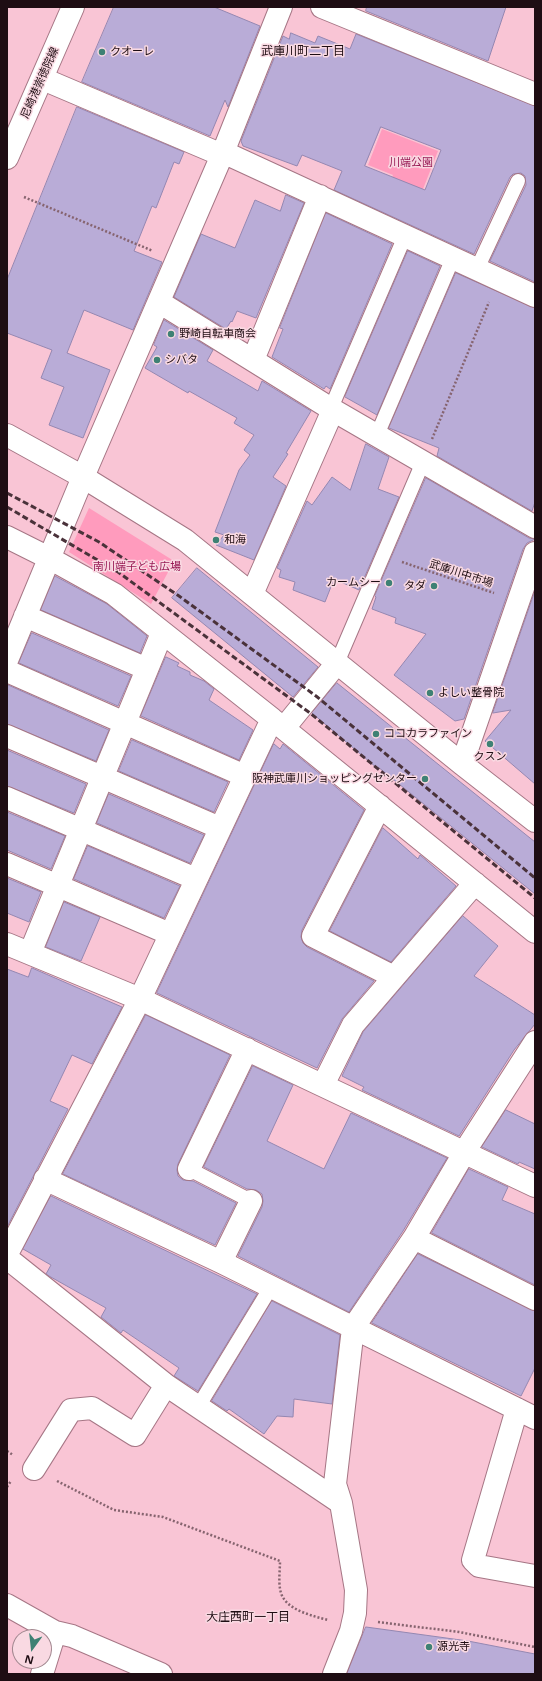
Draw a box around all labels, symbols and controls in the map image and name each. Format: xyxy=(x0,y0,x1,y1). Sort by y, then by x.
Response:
street label: 尼崎港崇徳院線 xyxy=(18,45,62,121)
place label: クオーレ xyxy=(110,45,154,59)
district label: 武庫川町二丁目 xyxy=(261,45,345,59)
marker: クオーレ xyxy=(97,47,107,57)
park label: 川端公園 xyxy=(389,156,433,170)
place label: 野崎自転車商会 xyxy=(179,327,256,341)
marker: 野崎自転車商会 xyxy=(166,329,176,339)
place label: シバタ xyxy=(165,353,198,367)
marker: シバタ xyxy=(152,355,162,365)
place label: 和海 xyxy=(224,533,246,547)
marker: 和海 xyxy=(211,535,221,545)
street label: 武庫川中市場 xyxy=(428,558,494,590)
park label: 南川端子ども広場 xyxy=(93,560,181,574)
place label: カームシー xyxy=(326,576,381,590)
marker: カームシー xyxy=(384,578,394,588)
place label: タダ xyxy=(404,579,426,593)
marker: タダ xyxy=(429,581,439,591)
place label: よしい整骨院 xyxy=(438,686,504,700)
marker: よしい整骨院 xyxy=(425,688,435,698)
place label: ココカラファイン xyxy=(384,727,472,741)
marker: ココカラファイン xyxy=(371,729,381,739)
marker: クスン xyxy=(485,739,495,749)
place label: クスン xyxy=(474,750,506,764)
place label: 阪神武庫川ショッピングセンター xyxy=(252,772,417,786)
marker: 阪神武庫川ショッピングセンター xyxy=(420,774,430,784)
district label: 大庄西町一丁目 xyxy=(206,1611,290,1625)
north arrow xyxy=(12,1629,52,1669)
place label: 源光寺 xyxy=(437,1640,470,1654)
marker: 源光寺 xyxy=(424,1642,434,1652)
text: N xyxy=(23,1652,35,1669)

